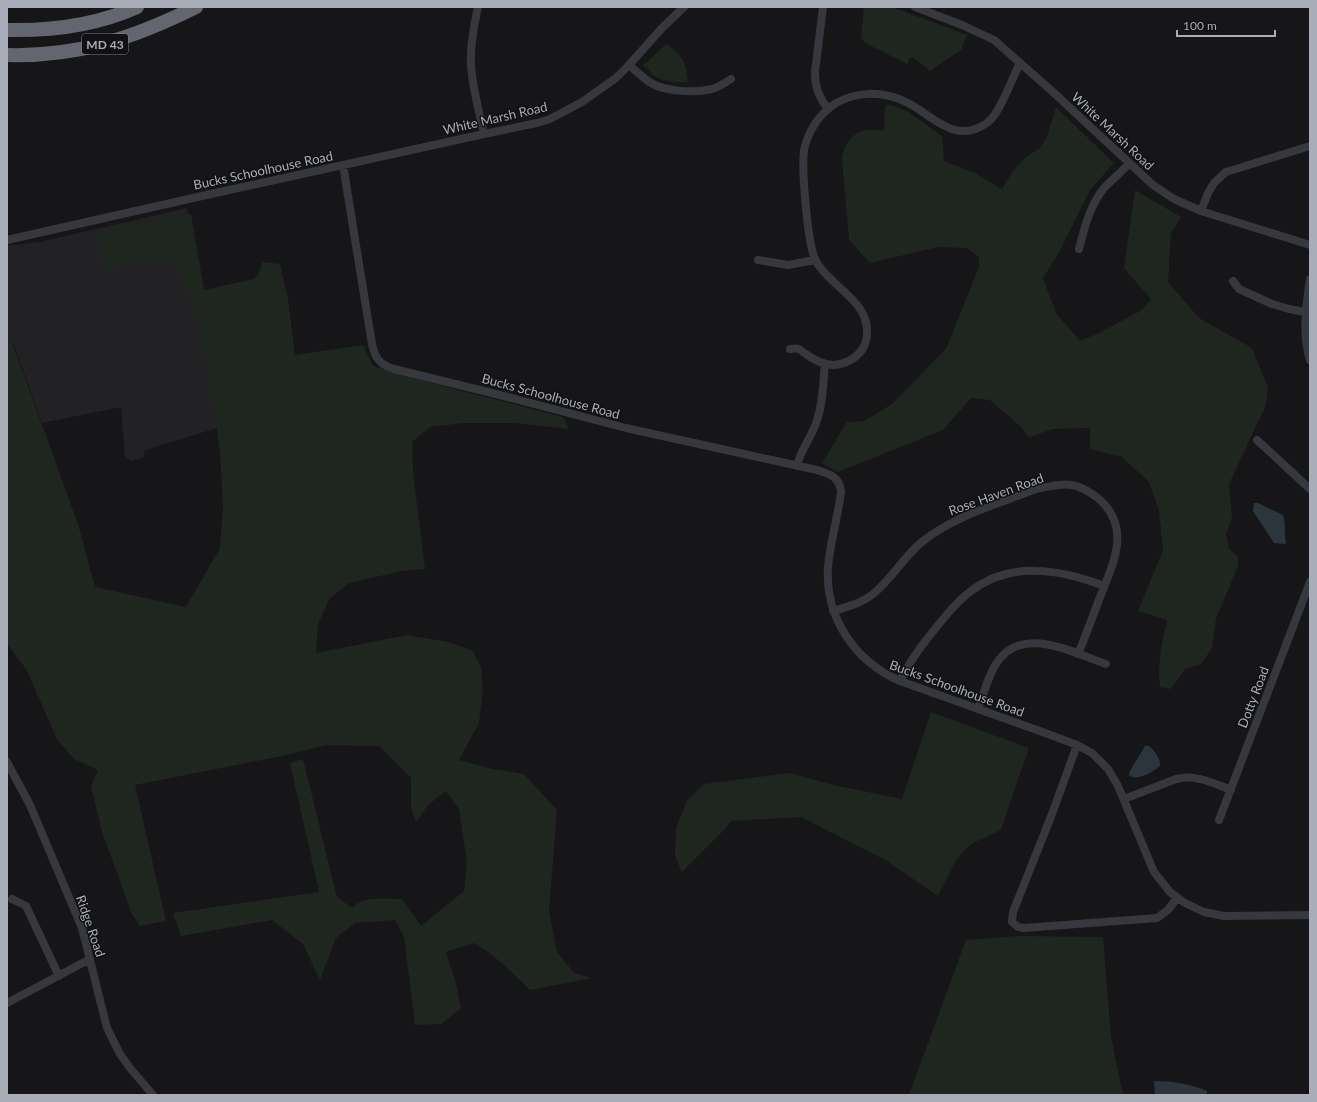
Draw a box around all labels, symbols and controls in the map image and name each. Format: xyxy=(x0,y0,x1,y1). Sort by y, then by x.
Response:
scale bar xyxy=(1177,12,1275,38)
text: 100 m xyxy=(1183,18,1217,33)
road number: MD 43 xyxy=(82,34,128,54)
street label: White Marsh Road xyxy=(1069,89,1157,173)
street label: White Marsh Road xyxy=(441,98,549,138)
street label: Bucks Schoolhouse Road xyxy=(192,147,334,193)
street label: Bucks Schoolhouse Road xyxy=(480,370,622,422)
street label: Rose Haven Road xyxy=(946,469,1046,519)
street label: Bucks Schoolhouse Road xyxy=(887,656,1027,720)
street label: Dotty Road xyxy=(1234,664,1272,730)
street label: Ridge Road xyxy=(73,893,109,959)

